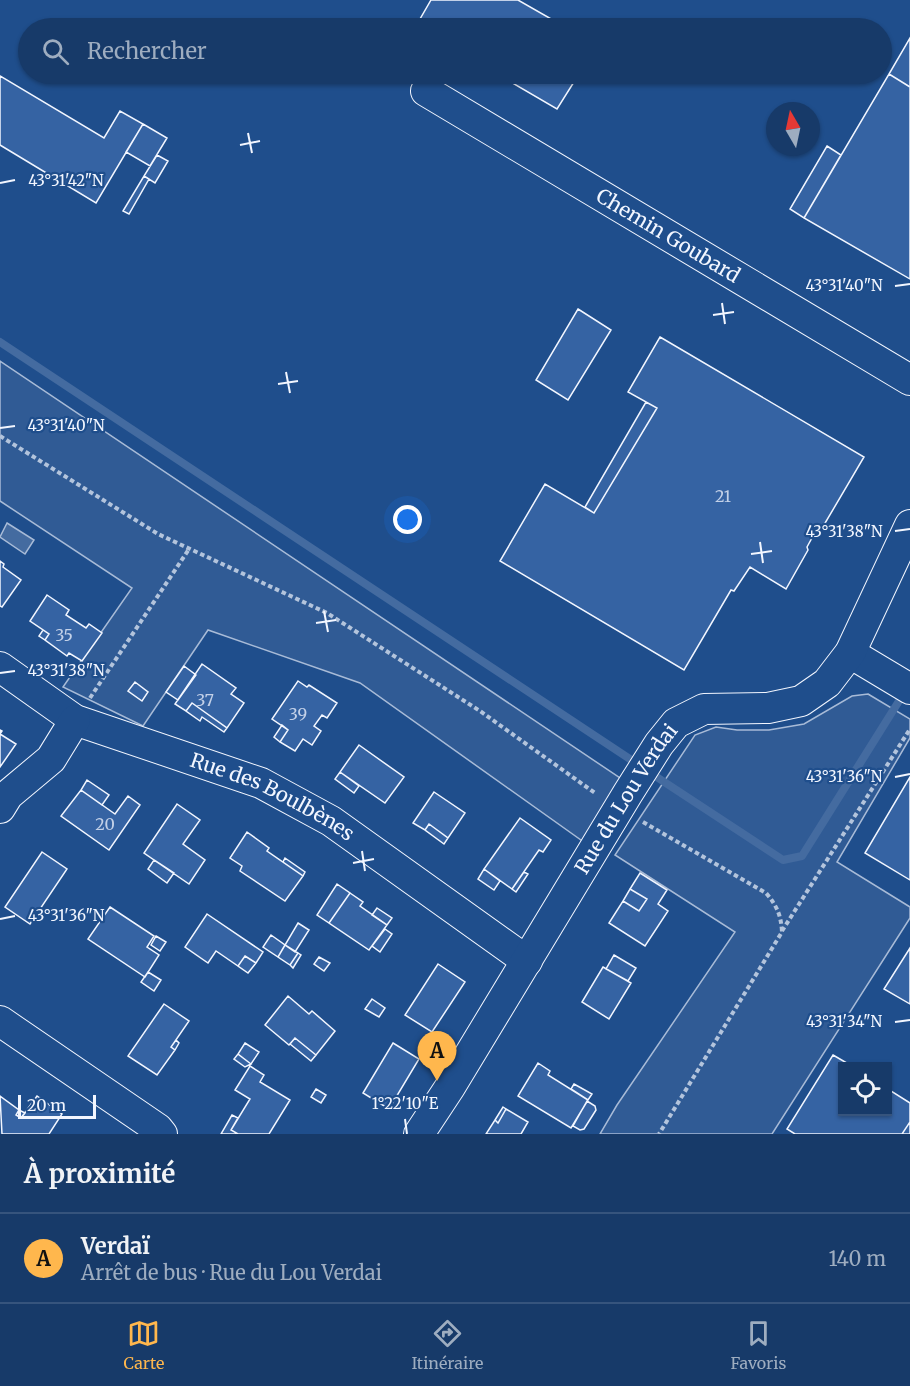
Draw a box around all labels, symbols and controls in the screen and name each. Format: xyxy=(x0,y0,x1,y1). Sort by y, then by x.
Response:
search box xyxy=(18,18,892,84)
icon: search xyxy=(39,35,72,68)
text: Rechercher xyxy=(87,37,207,65)
north arrow xyxy=(766,102,820,156)
text: 43°31'42"N xyxy=(28,171,104,190)
street label: Chemin Goubard xyxy=(592,183,745,288)
text: 43°31'40"N xyxy=(805,276,883,295)
text: 43°31'40"N xyxy=(27,416,105,435)
house number: 21 xyxy=(715,486,731,506)
your location xyxy=(393,505,422,534)
text: 43°31'38"N xyxy=(805,522,883,541)
house number: 35 xyxy=(55,625,73,645)
text: 43°31'38"N xyxy=(27,661,105,680)
house number: 37 xyxy=(196,690,214,710)
house number: 39 xyxy=(289,704,307,724)
street label: Rue du Lou Verdai xyxy=(569,718,682,878)
street label: Rue des Boulbènes xyxy=(187,747,360,846)
text: 43°31'36"N xyxy=(806,767,883,786)
house number: 20 xyxy=(95,814,115,834)
text: 43°31'36"N xyxy=(28,906,105,925)
text: 43°31'34"N xyxy=(806,1012,882,1031)
pin: A xyxy=(418,1032,456,1081)
map controls xyxy=(838,1062,892,1116)
button: locate xyxy=(838,1062,892,1116)
scale bar xyxy=(18,1092,96,1120)
text: 1°22'10"E xyxy=(372,1094,439,1113)
text: 20 m xyxy=(27,1095,66,1115)
text: À proximité xyxy=(24,1157,175,1190)
text: Verdaï xyxy=(81,1232,150,1260)
text: A xyxy=(36,1246,51,1271)
text: 140 m xyxy=(829,1246,886,1271)
text: Arrêt de bus · Rue du Lou Verdai xyxy=(81,1260,382,1285)
tab: Carte xyxy=(124,1317,164,1373)
tab: Itinéraire xyxy=(411,1317,483,1373)
tab: Favoris xyxy=(730,1317,786,1373)

